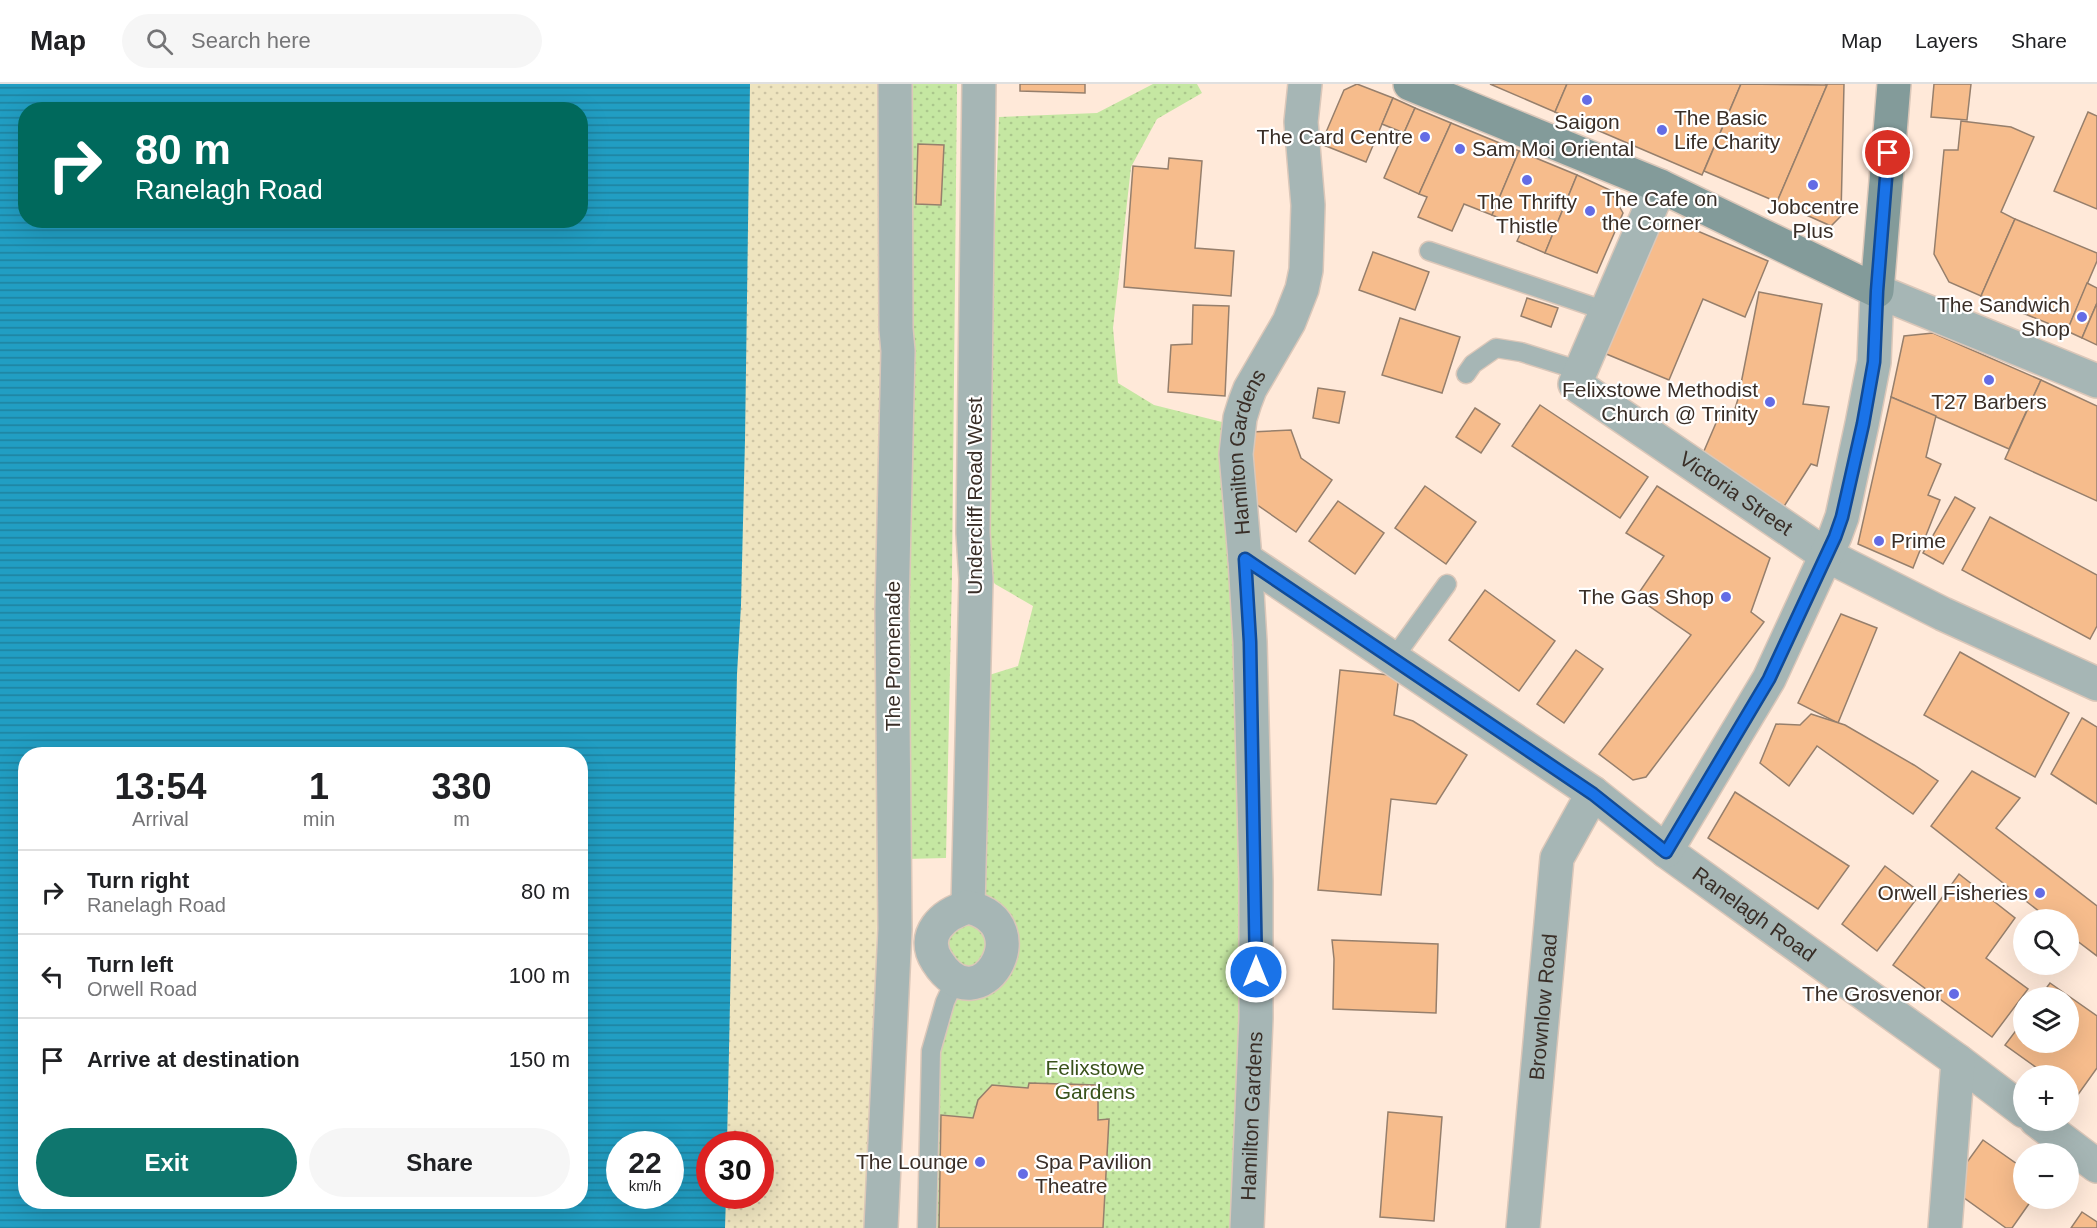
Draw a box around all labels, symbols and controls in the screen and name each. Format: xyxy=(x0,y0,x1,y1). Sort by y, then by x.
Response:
search box xyxy=(122,14,542,68)
text: Map xyxy=(30,25,86,56)
icon: search xyxy=(143,25,176,58)
text: Search here xyxy=(191,28,311,53)
text: Map xyxy=(1841,29,1882,52)
text: Layers xyxy=(1915,29,1978,52)
text: Share xyxy=(2011,29,2067,52)
marker: Saigon xyxy=(1580,93,1594,107)
place label: The Basic Life Charity xyxy=(1674,106,1781,153)
place label: Saigon xyxy=(1554,110,1620,133)
marker: The Basic Life Charity xyxy=(1655,123,1669,137)
place label: The Card Centre xyxy=(1257,125,1413,148)
icon: right xyxy=(36,126,114,204)
text: 80 m xyxy=(135,126,231,173)
pin xyxy=(1862,127,1913,178)
marker: The Card Centre xyxy=(1418,130,1432,144)
icon: arrive xyxy=(1871,136,1904,169)
place label: Sam Moi Oriental xyxy=(1472,137,1634,160)
marker: Sam Moi Oriental xyxy=(1453,142,1467,156)
marker: The Thrifty Thistle xyxy=(1520,173,1534,187)
text: Ranelagh Road xyxy=(135,175,323,205)
marker: Jobcentre Plus xyxy=(1806,178,1820,192)
place label: The Cafe on the Corner xyxy=(1602,187,1718,234)
place label: The Thrifty Thistle xyxy=(1477,190,1577,237)
place label: Jobcentre Plus xyxy=(1767,195,1859,242)
marker: The Cafe on the Corner xyxy=(1583,204,1597,218)
place label: The Sandwich Shop xyxy=(1937,293,2070,340)
marker: The Sandwich Shop xyxy=(2075,310,2089,324)
street label: Hamilton Gardens xyxy=(1224,365,1270,536)
marker: T27 Barbers xyxy=(1982,373,1996,387)
place label: Felixstowe Methodist Church @ Trinity xyxy=(1562,378,1758,425)
place label: T27 Barbers xyxy=(1931,390,2047,413)
marker: Felixstowe Methodist Church @ Trinity xyxy=(1763,395,1777,409)
street label: Undercliff Road West xyxy=(963,397,986,595)
street label: Victoria Street xyxy=(1675,447,1797,540)
place label: Prime xyxy=(1891,529,1946,552)
marker: Prime xyxy=(1872,534,1886,548)
street label: The Promenade xyxy=(881,581,904,731)
place label: The Gas Shop xyxy=(1579,585,1714,608)
marker: The Gas Shop xyxy=(1719,590,1733,604)
text: 13:54 xyxy=(114,766,206,807)
text: 1 xyxy=(309,766,329,807)
text: 330 xyxy=(431,766,492,807)
text: Arrival xyxy=(132,808,189,830)
text: min xyxy=(303,808,335,830)
text: m xyxy=(453,808,470,830)
street label: Ranelagh Road xyxy=(1688,862,1820,966)
text: Turn right xyxy=(87,868,189,893)
icon: right xyxy=(36,876,69,909)
text: 80 m xyxy=(521,879,570,904)
place label: Orwell Fisheries xyxy=(1877,881,2028,904)
marker: Orwell Fisheries xyxy=(2033,886,2047,900)
text: Ranelagh Road xyxy=(87,894,226,916)
map controls xyxy=(2013,909,2079,1209)
button: search xyxy=(2013,909,2079,975)
street label: Brownlow Road xyxy=(1525,933,1561,1081)
position arrow xyxy=(1224,940,1288,1004)
text: Turn left xyxy=(87,952,173,977)
icon: left xyxy=(36,960,69,993)
text: 100 m xyxy=(509,963,570,988)
text: Orwell Road xyxy=(87,978,197,1000)
place label: The Grosvenor xyxy=(1802,982,1942,1005)
marker: The Grosvenor xyxy=(1947,987,1961,1001)
button: layers xyxy=(2013,987,2079,1053)
street label: Hamilton Gardens xyxy=(1236,1031,1266,1201)
icon: arrive xyxy=(36,1044,69,1077)
text: Arrive at destination xyxy=(87,1047,300,1072)
text: 150 m xyxy=(509,1047,570,1072)
park label: Felixstowe Gardens xyxy=(1045,1056,1145,1103)
button: + xyxy=(2013,1065,2079,1131)
button: Exit xyxy=(36,1128,297,1197)
button: Share xyxy=(309,1128,570,1197)
speed limit sign: 30 xyxy=(696,1131,774,1209)
button: − xyxy=(2013,1143,2079,1209)
text: 22 xyxy=(628,1146,662,1179)
place label: The Lounge xyxy=(856,1150,968,1173)
place label: Spa Pavilion Theatre xyxy=(1035,1150,1152,1197)
marker: The Lounge xyxy=(973,1155,987,1169)
marker: Spa Pavilion Theatre xyxy=(1016,1167,1030,1181)
text: km/h xyxy=(629,1177,661,1194)

